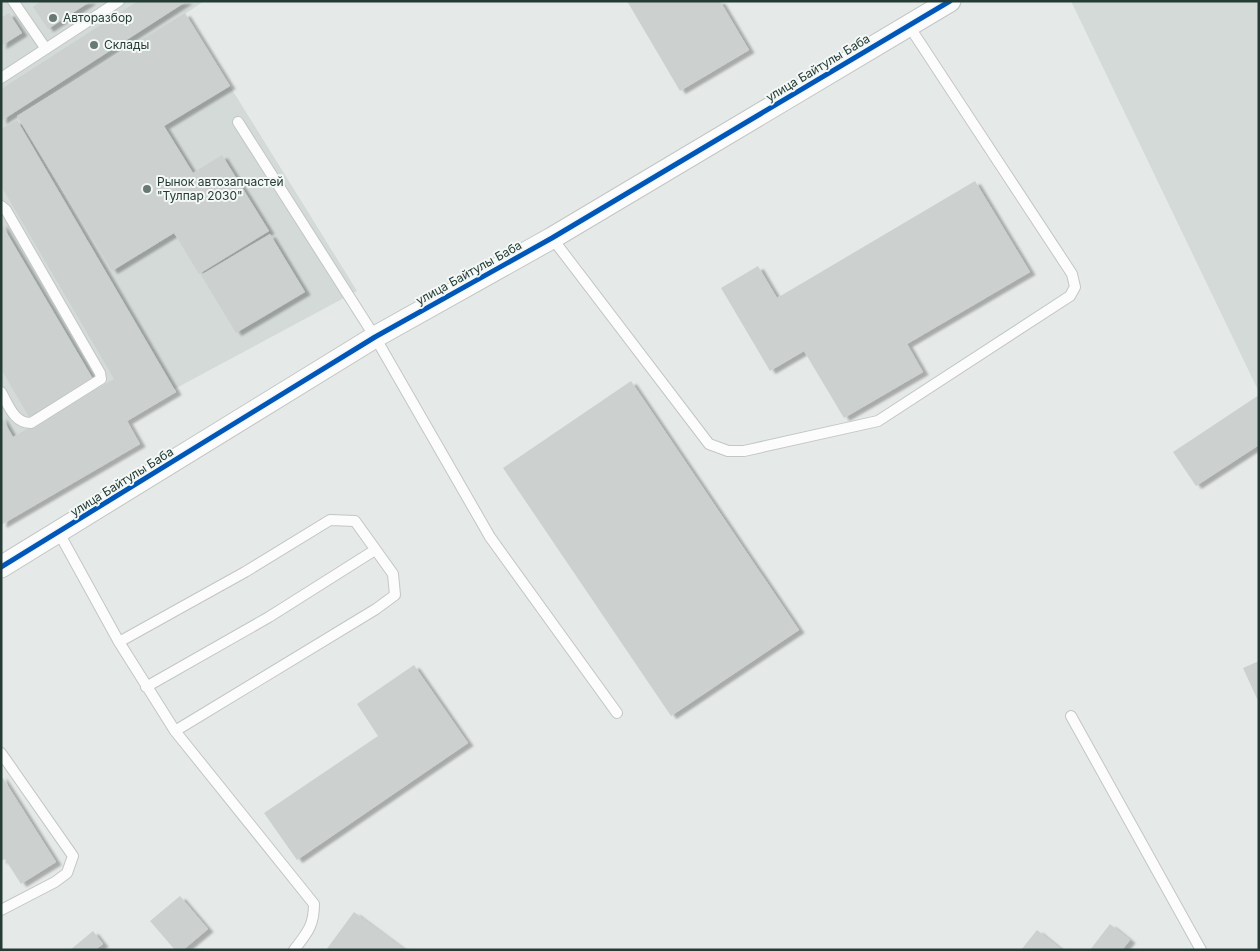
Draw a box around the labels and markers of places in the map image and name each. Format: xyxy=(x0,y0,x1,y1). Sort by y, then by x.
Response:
place label: Авторазбор xyxy=(63,10,132,25)
marker: Авторазбор xyxy=(47,12,59,24)
place label: Склады xyxy=(104,37,149,52)
marker: Склады xyxy=(88,39,100,51)
place label: Рынок автозапчастей "Тулпар 2030" xyxy=(157,174,284,203)
marker: Рынок автозапчастей "Тулпар 2030" xyxy=(141,183,153,195)

